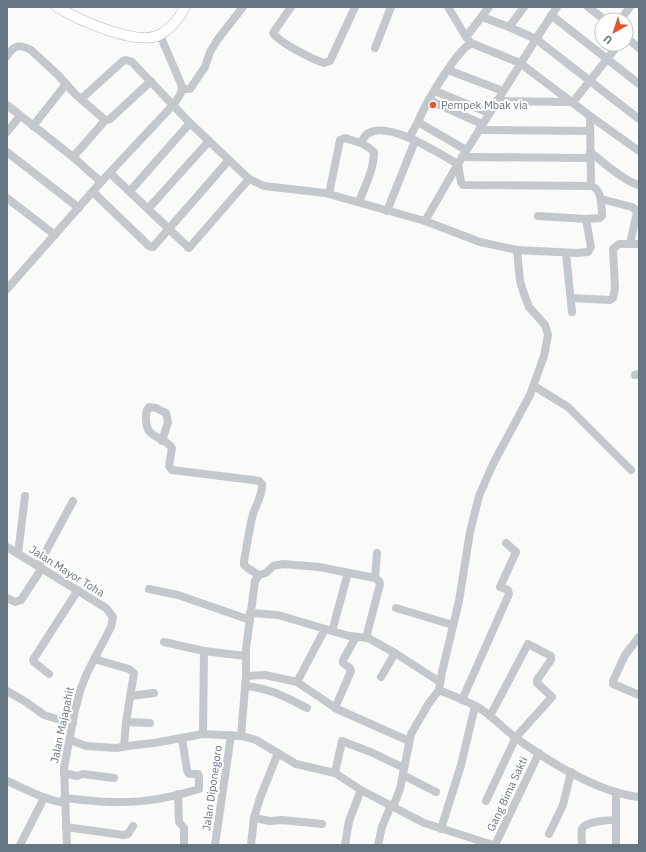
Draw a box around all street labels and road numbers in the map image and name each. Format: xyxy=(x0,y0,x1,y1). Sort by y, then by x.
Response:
street label: Jalan Mayor Toha xyxy=(27,542,107,600)
street label: Jalan Majapahit xyxy=(47,685,77,764)
street label: Jalan Diponegoro xyxy=(199,744,225,832)
street label: Gang Bima Sakti xyxy=(484,754,530,834)

